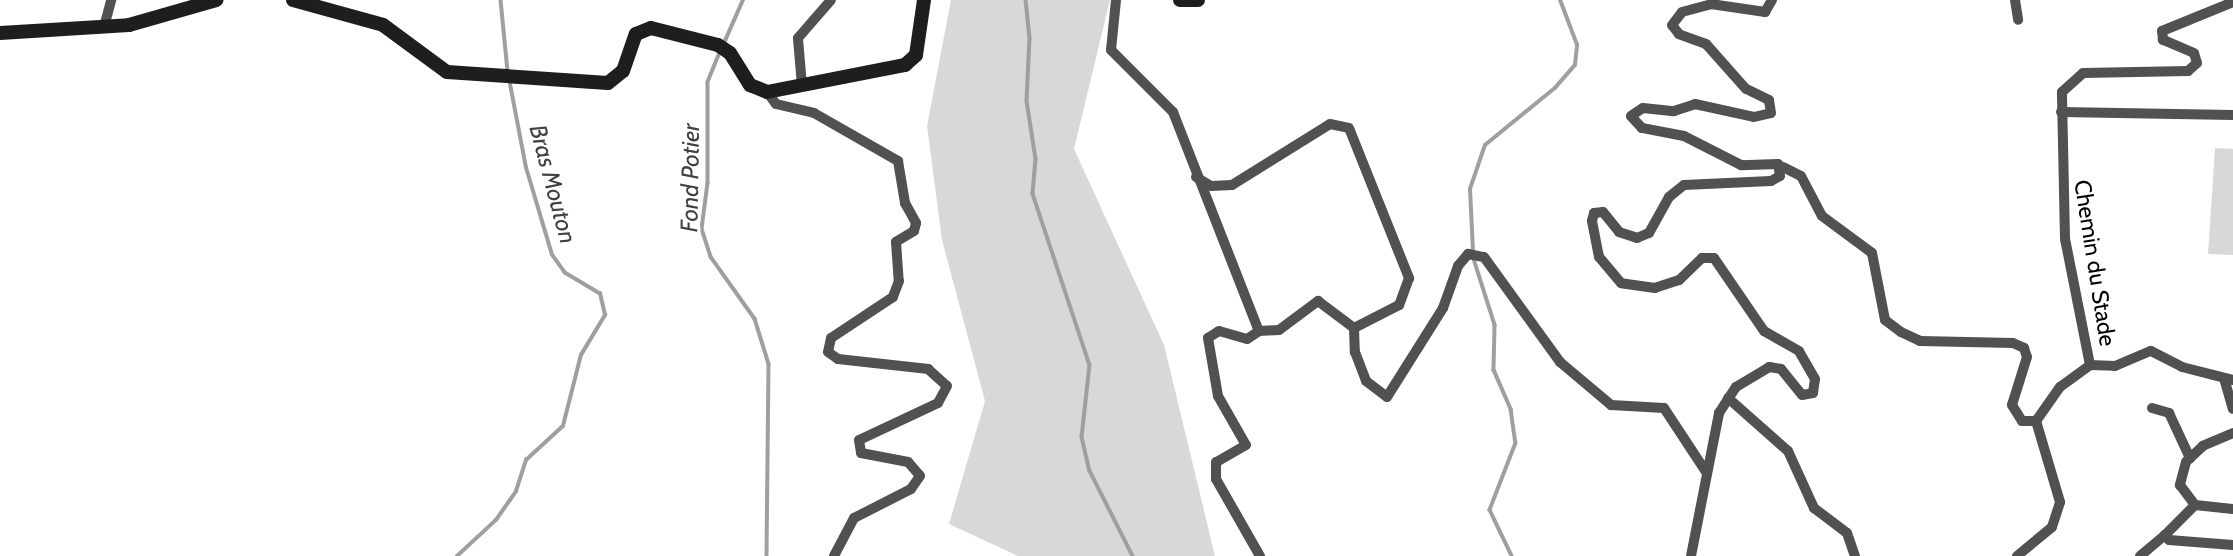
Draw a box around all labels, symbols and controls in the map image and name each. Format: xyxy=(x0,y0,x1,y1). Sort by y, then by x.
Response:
water label: Bras Mouton xyxy=(523,121,583,247)
water label: Fond Potier xyxy=(675,123,705,233)
street label: Chemin du Stade xyxy=(2068,178,2122,348)

